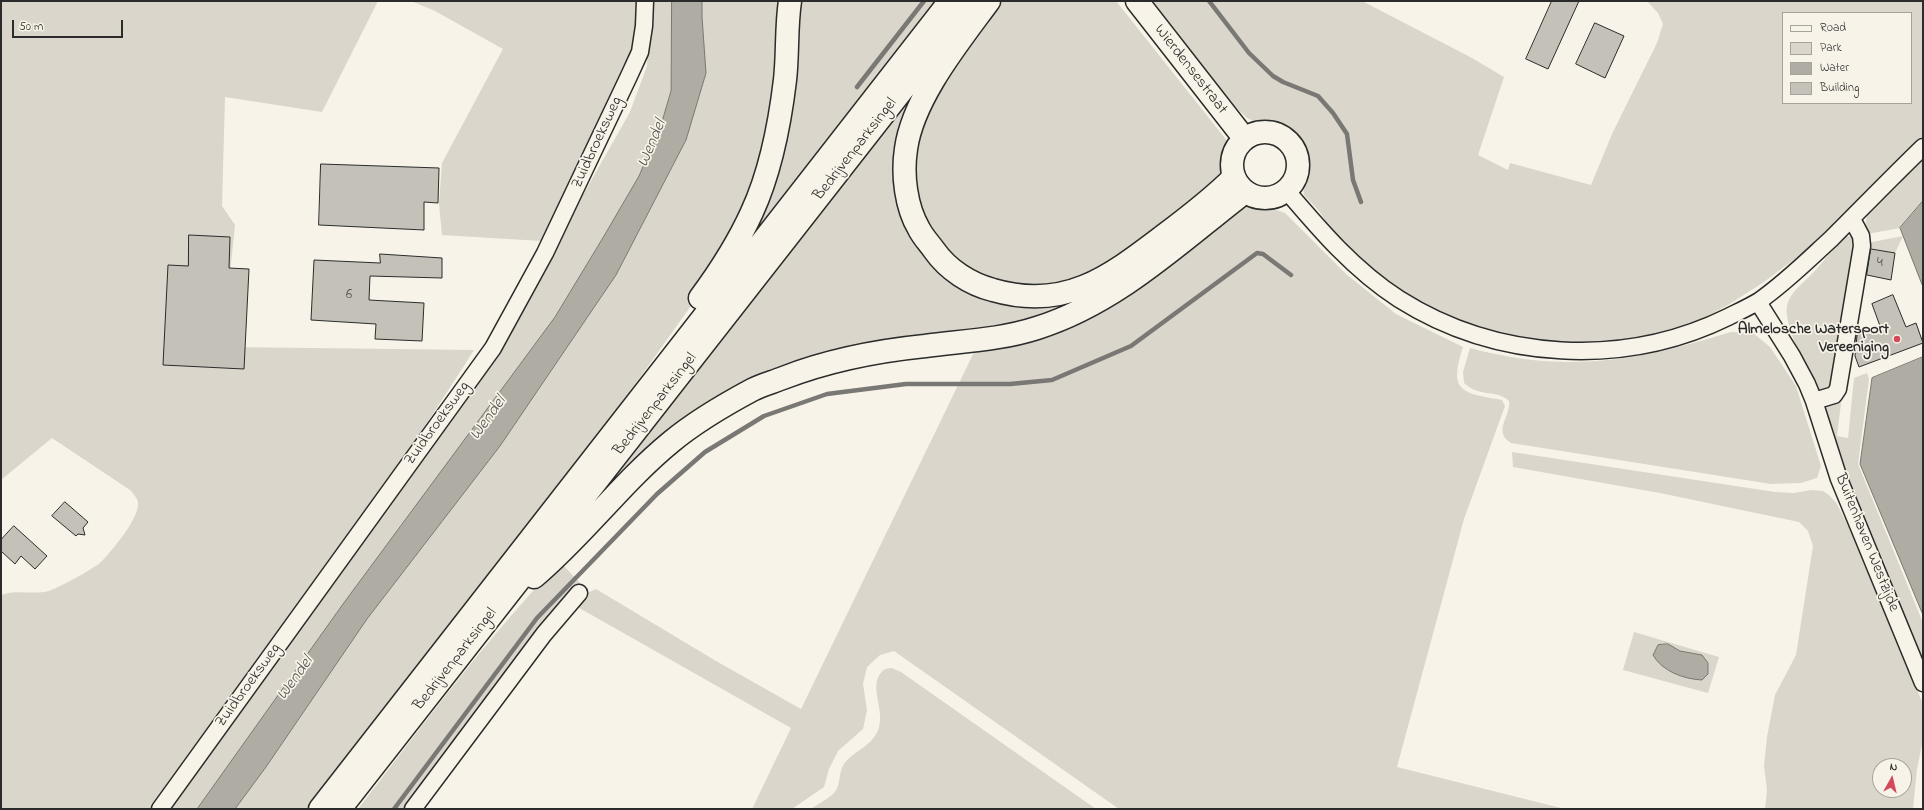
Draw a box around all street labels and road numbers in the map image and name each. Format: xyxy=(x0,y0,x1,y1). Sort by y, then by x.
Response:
street label: Wierdensestraat xyxy=(1149,21,1231,119)
street label: Zuidbroeksweg xyxy=(568,94,628,192)
street label: Bedrijvenparksingel xyxy=(810,95,902,205)
street label: Bedrijvenparksingel xyxy=(610,350,702,460)
street label: Zuidbroeksweg xyxy=(401,378,475,470)
street label: Buitenhaven Westzijde xyxy=(1830,471,1902,615)
street label: Bedrijvenparksingel xyxy=(410,605,502,715)
street label: Zuidbroeksweg xyxy=(212,640,286,732)

